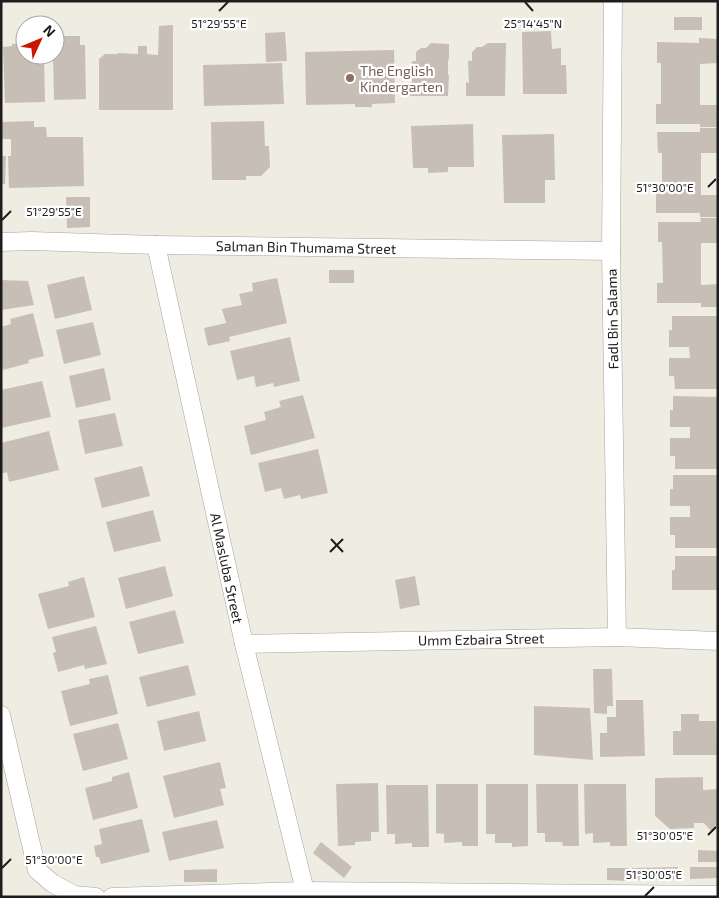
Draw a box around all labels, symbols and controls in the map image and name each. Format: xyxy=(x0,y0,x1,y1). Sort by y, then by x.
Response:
north arrow xyxy=(15,15,65,65)
text: 51°29'55"E xyxy=(191,16,247,30)
text: 25°14'45"N xyxy=(504,16,562,30)
text: N xyxy=(40,21,59,40)
place label: The English Kindergarten xyxy=(360,62,443,95)
marker: The English Kindergarten xyxy=(344,72,356,84)
text: 51°30'00"E xyxy=(636,180,694,194)
text: 51°29'55"E xyxy=(26,204,82,218)
street label: Salman Bin Thumama Street xyxy=(216,237,396,257)
street label: Fadl Bin Salama xyxy=(603,269,621,369)
street label: Al Masluba Street xyxy=(207,511,247,625)
street label: Umm Ezbaira Street xyxy=(418,629,544,649)
text: 51°30'05"E xyxy=(637,828,694,842)
text: 51°30'00"E xyxy=(25,852,83,866)
text: 51°30'05"E xyxy=(626,867,683,881)

